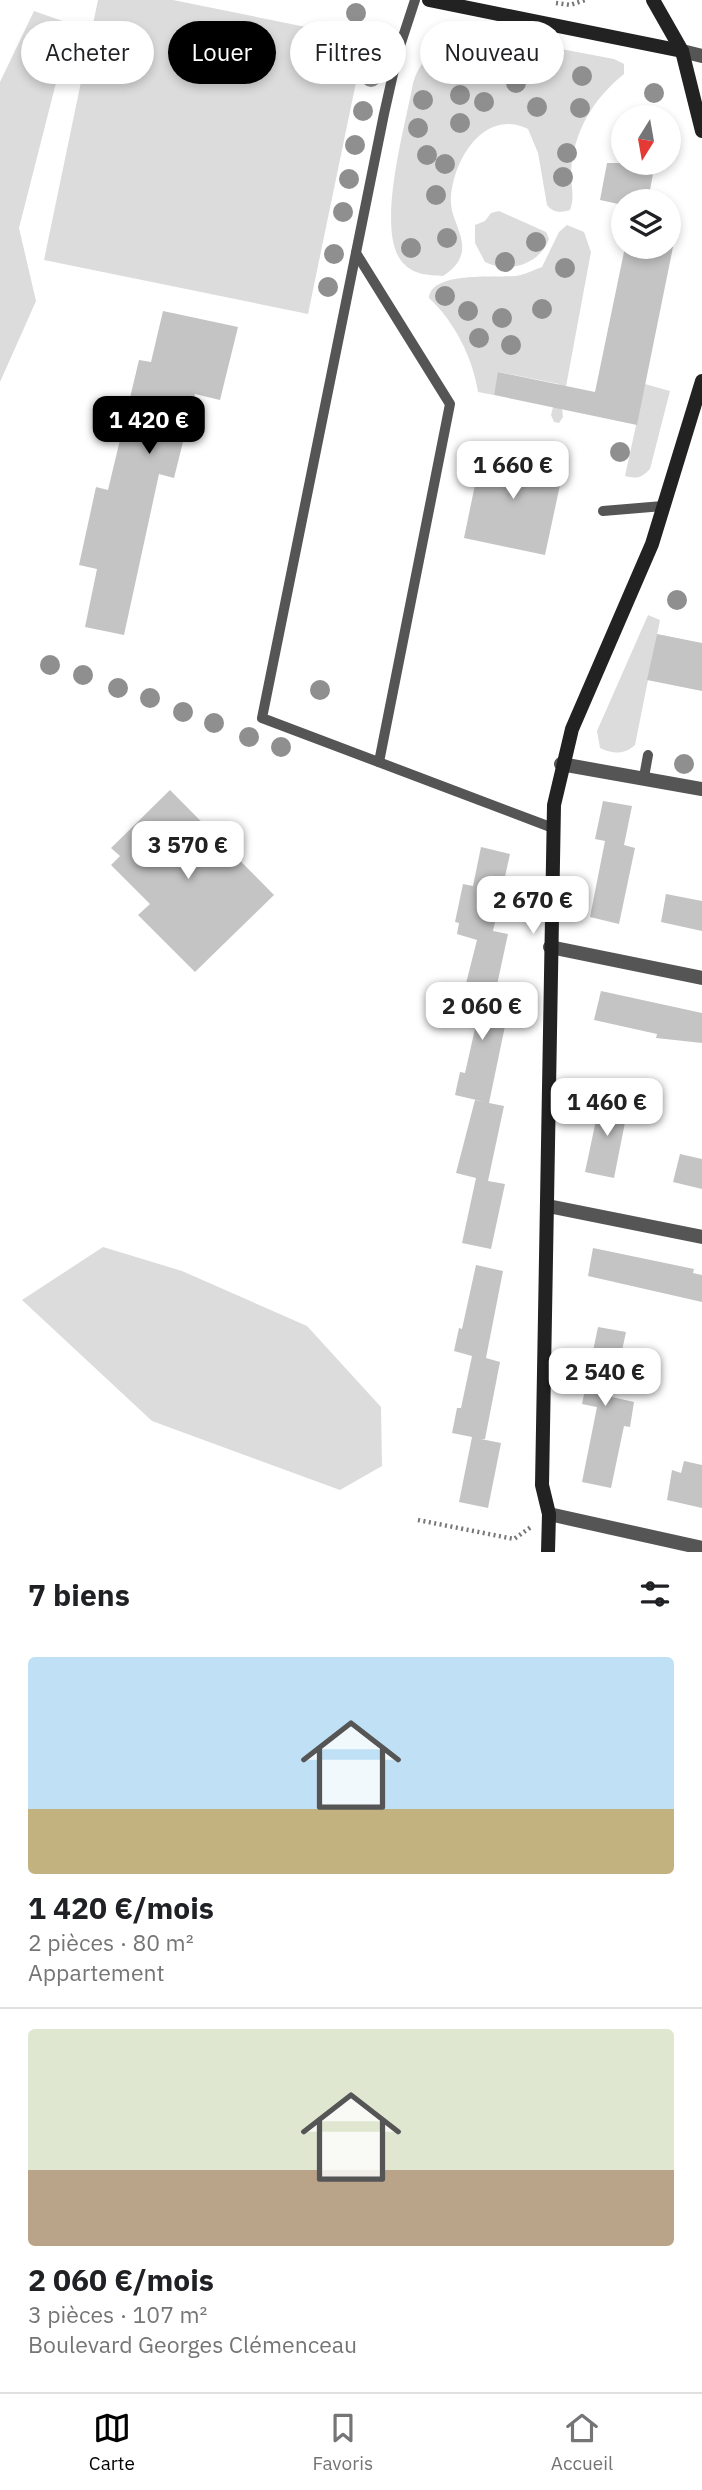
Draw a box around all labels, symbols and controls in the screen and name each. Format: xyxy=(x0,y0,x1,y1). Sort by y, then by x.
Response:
chip: Acheter xyxy=(21,21,154,84)
chip: Louer xyxy=(168,21,276,84)
chip: Filtres xyxy=(290,21,406,84)
chip: Nouveau xyxy=(420,21,564,84)
north arrow xyxy=(611,105,681,175)
map controls xyxy=(611,105,681,259)
button: layers xyxy=(611,189,681,259)
pin: 1 420 € xyxy=(84,396,214,456)
text: 1 420 € xyxy=(109,404,189,434)
pin: 1 660 € xyxy=(448,442,578,501)
text: 1 660 € xyxy=(473,449,553,479)
pin: 3 570 € xyxy=(123,822,253,881)
text: 3 570 € xyxy=(148,829,228,859)
pin: 2 670 € xyxy=(468,876,598,936)
text: 2 670 € xyxy=(493,884,573,914)
pin: 2 060 € xyxy=(417,982,547,1042)
text: 2 060 € xyxy=(442,990,522,1020)
pin: 1 460 € xyxy=(542,1078,672,1138)
text: 1 460 € xyxy=(567,1086,647,1116)
pin: 2 540 € xyxy=(540,1348,670,1408)
text: 2 540 € xyxy=(565,1356,645,1386)
text: 7 biens xyxy=(28,1575,130,1614)
icon: filters xyxy=(636,1575,674,1613)
icon: home xyxy=(288,1702,414,1828)
text: 1 420 €/mois xyxy=(28,1888,214,1927)
text: 2 pièces · 80 m² xyxy=(28,1927,194,1957)
text: Appartement xyxy=(28,1957,165,1987)
icon: home xyxy=(288,2074,414,2200)
text: 2 060 €/mois xyxy=(28,2260,214,2299)
text: 3 pièces · 107 m² xyxy=(28,2299,207,2329)
text: Boulevard Georges Clémenceau xyxy=(28,2329,357,2359)
tab: Carte xyxy=(89,2409,135,2475)
tab: Favoris xyxy=(313,2409,373,2475)
tab: Accueil xyxy=(551,2409,613,2475)

